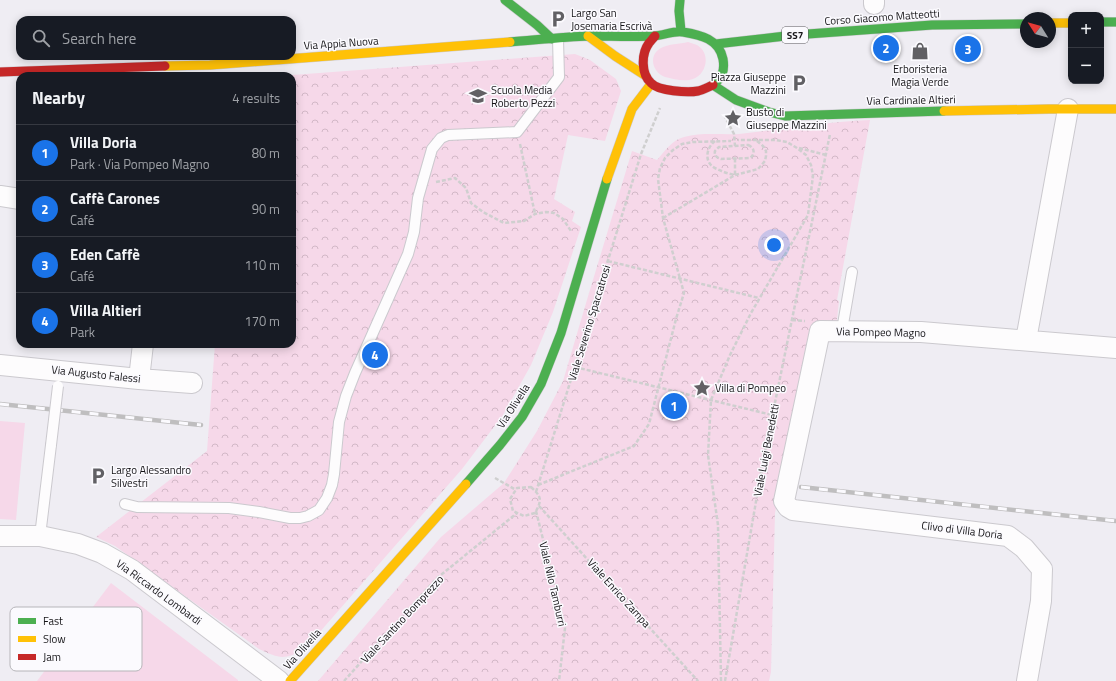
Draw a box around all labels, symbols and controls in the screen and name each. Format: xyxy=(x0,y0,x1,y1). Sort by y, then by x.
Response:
place label: Largo San Josemaria Escrivà xyxy=(571,5,653,34)
street label: Corso Giacomo Matteotti xyxy=(824,5,940,29)
parking icon: Largo San Josemaria Escrivà xyxy=(548,9,568,29)
north arrow xyxy=(1020,12,1056,48)
map controls xyxy=(1068,12,1104,84)
button: + xyxy=(1068,12,1104,48)
search box xyxy=(16,16,296,60)
icon: search xyxy=(30,27,52,49)
text: Search here xyxy=(62,27,136,50)
road number: SS7 xyxy=(782,27,808,43)
street label: Via Appia Nuova xyxy=(303,32,379,54)
pin: 2 xyxy=(873,33,899,63)
pin: 3 xyxy=(955,34,981,64)
shop icon: Erboristeria Magia Verde xyxy=(910,41,930,61)
button: − xyxy=(1068,48,1104,84)
place label: Erboristeria Magia Verde xyxy=(891,61,949,90)
place label: Piazza Giuseppe Mazzini xyxy=(711,69,786,98)
parking icon: Piazza Giuseppe Mazzini xyxy=(789,73,809,93)
place label: Scuola Media Roberto Pezzi xyxy=(491,82,555,111)
text: Nearby xyxy=(32,85,85,111)
school or university icon: Scuola Media Roberto Pezzi xyxy=(468,86,488,106)
text: 4 results xyxy=(232,88,280,108)
street label: Via Cardinale Altieri xyxy=(866,91,956,109)
place label: Busto di Giuseppe Mazzini xyxy=(746,104,827,133)
place icon: Busto di Giuseppe Mazzini xyxy=(723,108,743,128)
text: Villa Doria xyxy=(70,131,137,154)
text: 1 xyxy=(41,143,49,163)
text: 80 m xyxy=(252,143,280,163)
text: Park · Via Pompeo Magno xyxy=(70,154,210,174)
text: Caffè Carones xyxy=(70,187,160,210)
text: 2 xyxy=(41,199,49,219)
text: 90 m xyxy=(252,199,280,219)
text: Café xyxy=(70,210,94,230)
your location xyxy=(764,235,784,255)
text: Eden Caffè xyxy=(70,243,140,266)
text: 3 xyxy=(41,255,49,275)
text: 110 m xyxy=(244,255,280,275)
street label: Viale Severino Spaccatrosi xyxy=(564,263,614,383)
text: Café xyxy=(70,266,94,286)
text: Villa Altieri xyxy=(70,299,142,322)
text: 4 xyxy=(41,311,49,331)
text: 170 m xyxy=(244,311,280,331)
text: Park xyxy=(70,322,95,342)
street label: Via Pompeo Magno xyxy=(836,323,926,341)
pin: 4 xyxy=(362,340,388,370)
street label: Via Augusto Falessi xyxy=(51,361,141,387)
place icon: Villa di Pompeo xyxy=(692,378,712,398)
street label: Via Olivella xyxy=(493,380,534,431)
place label: Villa di Pompeo xyxy=(715,380,786,396)
pin: 1 xyxy=(661,391,687,421)
street label: Viale Luigi Benedetti xyxy=(749,402,783,498)
place label: Largo Alessandro Silvestri xyxy=(111,462,191,491)
parking icon: Largo Alessandro Silvestri xyxy=(88,466,108,486)
street label: Clivo di Villa Doria xyxy=(921,517,1004,543)
street label: Viale Nilo Tamburri xyxy=(535,540,571,628)
street label: Viale Enrico Zampa xyxy=(584,555,655,631)
street label: Via Riccardo Lombardi xyxy=(113,556,205,628)
street label: Viale Santino Bomprezzo xyxy=(357,571,447,667)
legend xyxy=(10,607,142,671)
text: Fast xyxy=(43,613,63,629)
street label: Via Olivella xyxy=(279,625,325,673)
text: Slow xyxy=(43,631,66,647)
text: Jam xyxy=(43,649,61,665)

